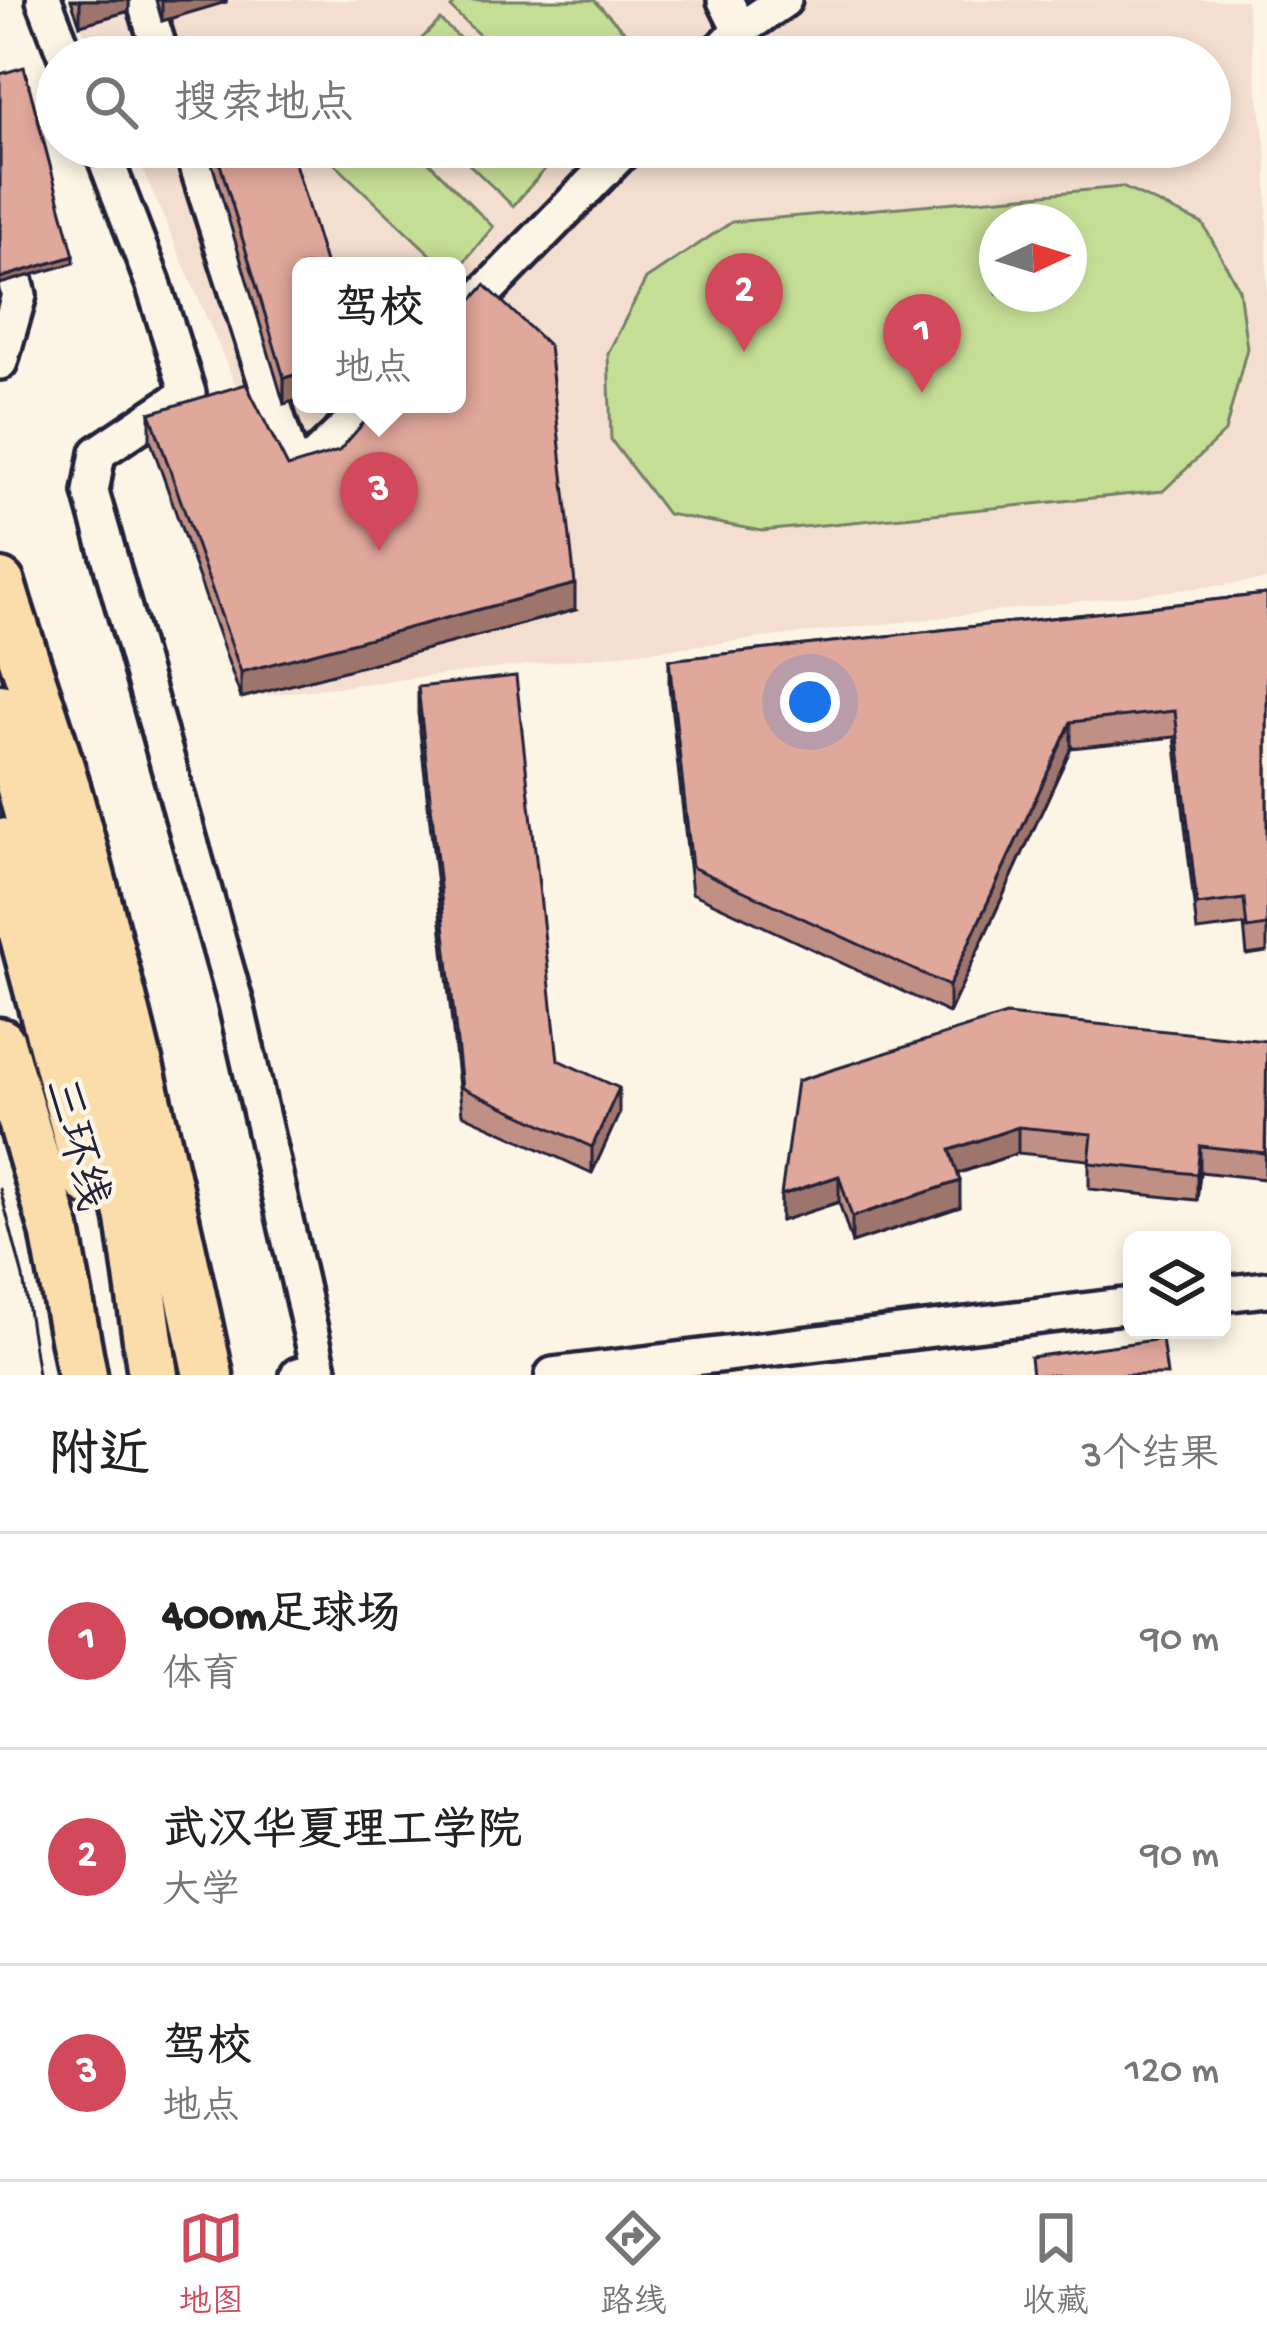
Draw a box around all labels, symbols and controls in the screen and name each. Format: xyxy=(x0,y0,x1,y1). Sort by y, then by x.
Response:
search box xyxy=(36,36,1231,168)
icon: search xyxy=(78,69,144,135)
text: 搜索地点 xyxy=(174,81,354,134)
north arrow xyxy=(979,204,1087,312)
pin: 2 xyxy=(705,253,783,352)
popup xyxy=(292,257,466,413)
text: 驾校 xyxy=(334,286,424,339)
pin: 1 xyxy=(883,294,961,393)
text: 地点 xyxy=(334,349,412,395)
pin: 3 xyxy=(340,452,418,551)
your location xyxy=(780,672,840,732)
street label: 三环线 xyxy=(30,1072,118,1217)
map controls xyxy=(1123,1231,1231,1339)
button: layers xyxy=(1123,1231,1231,1339)
text: 附近 xyxy=(48,1430,150,1490)
text: 3个结果 xyxy=(1082,1435,1219,1481)
text: 400m足球场 xyxy=(162,1592,401,1645)
text: 1 xyxy=(79,1618,95,1664)
text: 90 m xyxy=(1140,1618,1219,1664)
text: 体育 xyxy=(162,1655,240,1701)
text: 武汉华夏理工学院 xyxy=(162,1808,522,1861)
text: 2 xyxy=(77,1834,97,1880)
text: 90 m xyxy=(1140,1834,1219,1880)
text: 大学 xyxy=(162,1871,240,1917)
text: 驾校 xyxy=(162,2024,252,2077)
text: 3 xyxy=(77,2050,97,2096)
text: 120 m xyxy=(1125,2050,1219,2096)
text: 地点 xyxy=(162,2087,240,2133)
tab: 地图 xyxy=(178,2205,244,2324)
tab: 路线 xyxy=(600,2205,666,2324)
tab: 收藏 xyxy=(1023,2205,1089,2324)

